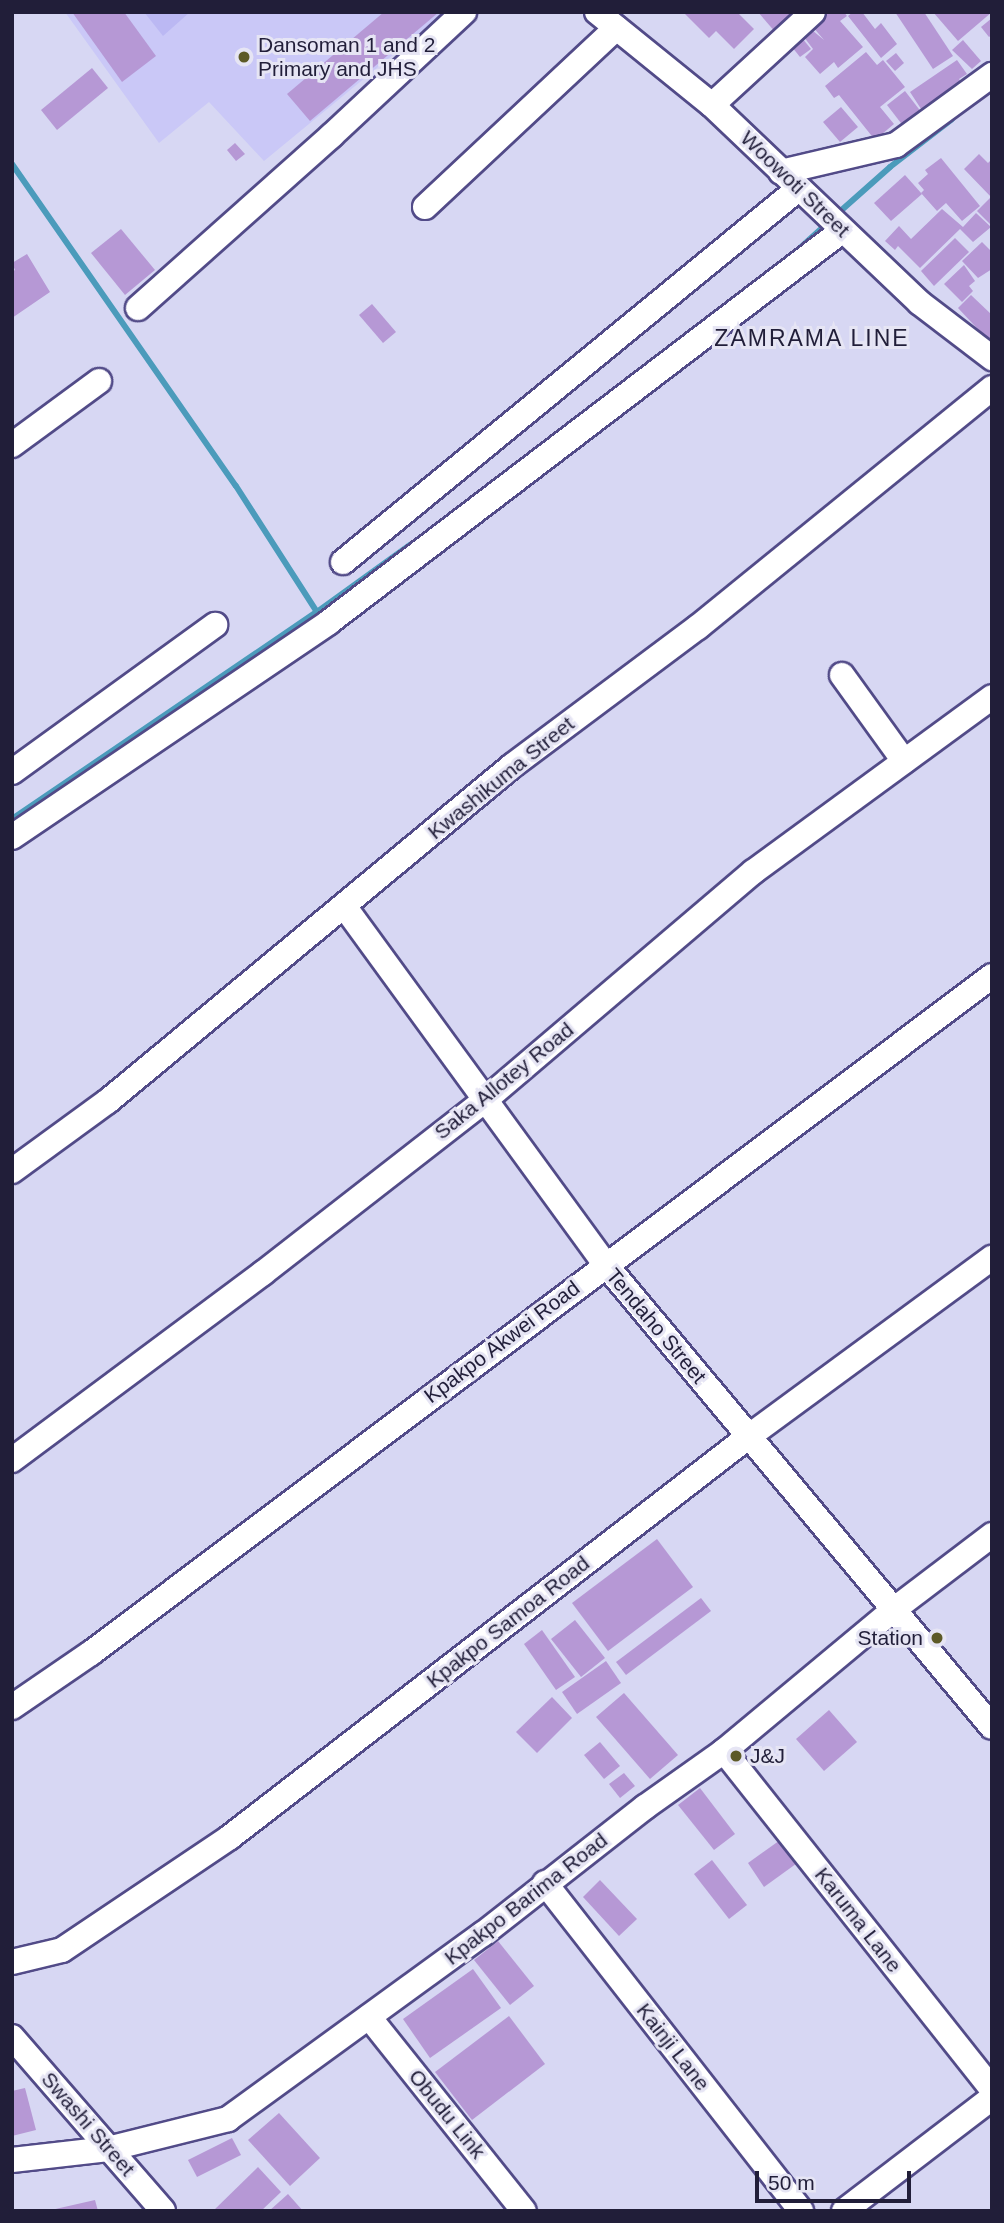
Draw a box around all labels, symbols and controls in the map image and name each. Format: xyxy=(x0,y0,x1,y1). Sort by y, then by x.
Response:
place label: Dansoman 1 and 2 Primary and JHS xyxy=(258,32,435,82)
marker: Dansoman 1 and 2 Primary and JHS xyxy=(236,49,252,65)
street label: Woowoti Street xyxy=(735,126,855,242)
district label: ZAMRAMA LINE xyxy=(715,324,909,352)
street label: Kwashikuma Street xyxy=(423,711,579,845)
street label: Saka Allotey Road xyxy=(429,1017,579,1145)
street label: Tendaho Street xyxy=(601,1263,711,1389)
street label: Kpakpo Akwei Road xyxy=(419,1275,585,1409)
street label: Kpakpo Samoa Road xyxy=(422,1551,594,1693)
place label: Station xyxy=(858,1625,923,1651)
marker: Station xyxy=(929,1630,945,1646)
place label: J&J xyxy=(750,1743,785,1769)
marker: J&J xyxy=(728,1748,744,1764)
street label: Kpakpo Barima Road xyxy=(440,1828,612,1970)
street label: Karuma Lane xyxy=(809,1863,907,1977)
street label: Kainji Lane xyxy=(631,1998,715,2096)
street label: Obudu Link xyxy=(403,2064,491,2164)
street label: Swashi Street xyxy=(36,2067,140,2181)
scale bar xyxy=(759,2156,915,2200)
text: 50 m xyxy=(768,2171,815,2194)

